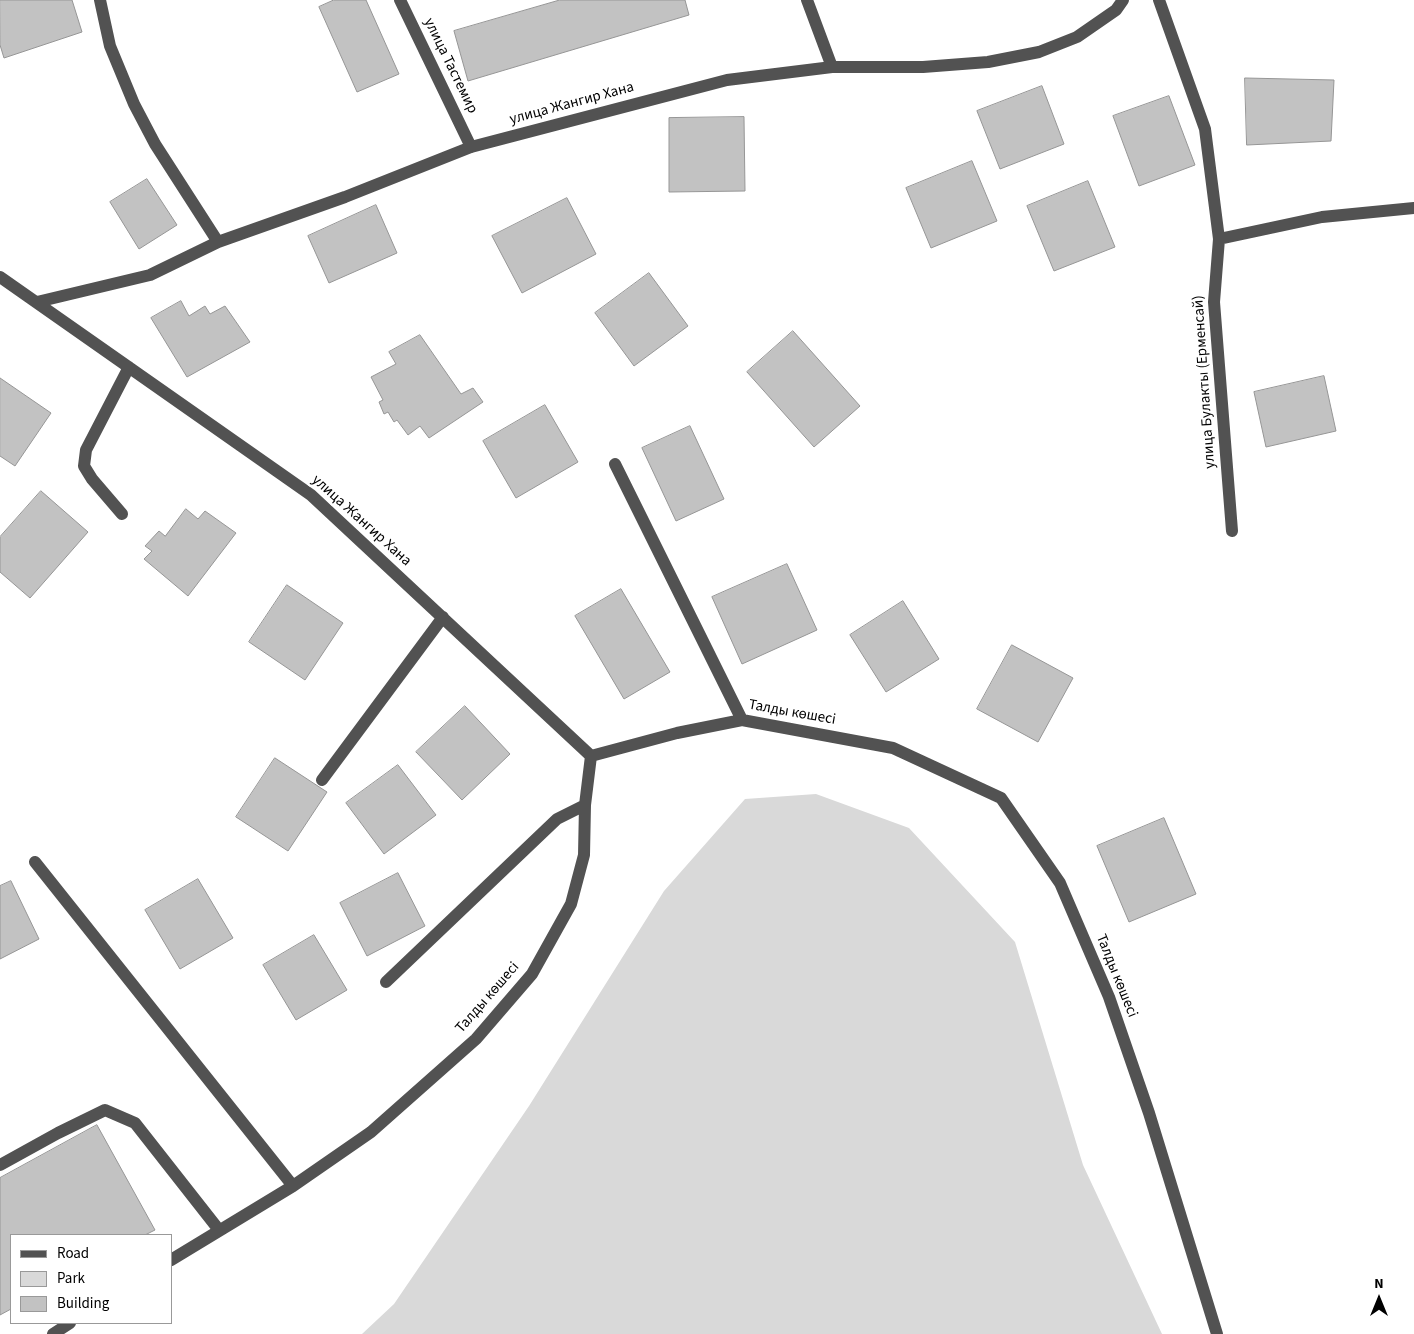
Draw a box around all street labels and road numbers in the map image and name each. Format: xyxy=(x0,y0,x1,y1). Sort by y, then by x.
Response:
street label: улица Тастемир xyxy=(419,15,481,117)
street label: улица Жангир Хана xyxy=(508,79,636,129)
street label: улица Булакты (Ерменсай) xyxy=(1190,295,1220,469)
street label: улица Жангир Хана xyxy=(307,472,415,570)
street label: Талды көшесі xyxy=(747,696,837,730)
street label: Талды көшесі xyxy=(1091,932,1141,1020)
street label: Талды көшесі xyxy=(452,959,524,1037)

